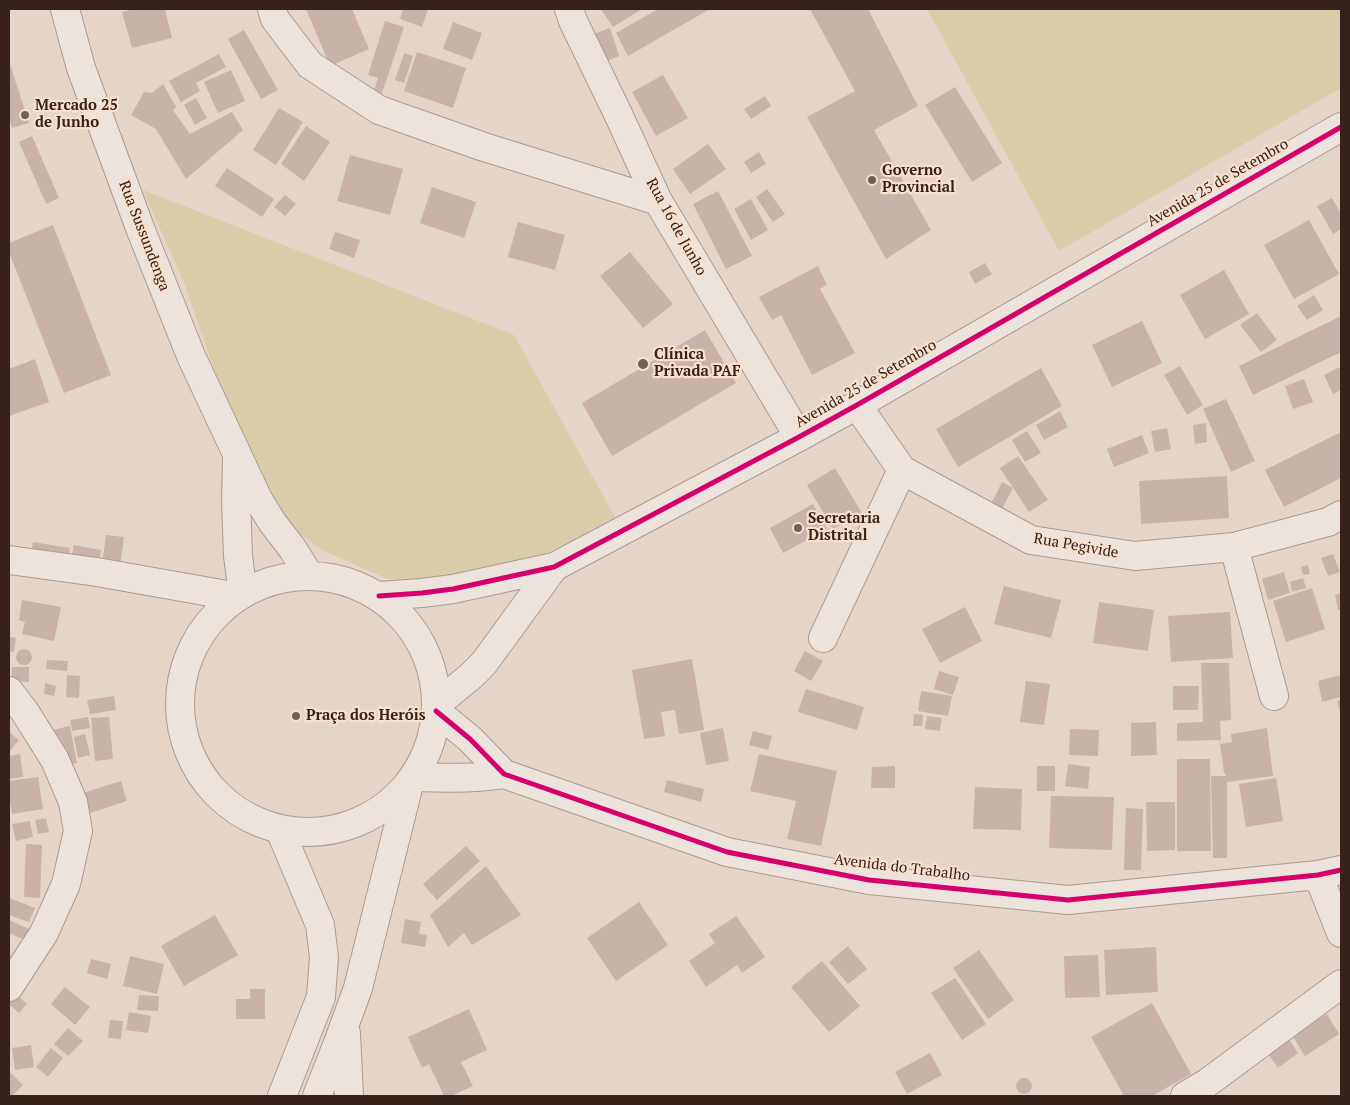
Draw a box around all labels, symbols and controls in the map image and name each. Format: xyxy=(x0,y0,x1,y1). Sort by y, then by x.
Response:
place label: Mercado 25 de Junho xyxy=(35,97,118,132)
marker: Mercado 25 de Junho xyxy=(19,109,31,121)
street label: Avenida 25 de Setembro xyxy=(1144,135,1292,231)
place label: Governo Provincial xyxy=(882,162,955,197)
marker: Governo Provincial xyxy=(866,174,878,186)
street label: Rua 16 de Junho xyxy=(642,175,710,279)
street label: Rua Sussundenga xyxy=(115,178,173,294)
street label: Avenida 25 de Setembro xyxy=(792,336,940,432)
place label: Clínica Privada PAF xyxy=(654,346,741,381)
marker: Clínica Privada PAF xyxy=(636,357,650,371)
place label: Secretaria Distrital xyxy=(808,510,880,545)
marker: Secretaria Distrital xyxy=(792,522,804,534)
street label: Rua Pegivide xyxy=(1032,530,1120,562)
place label: Praça dos Heróis xyxy=(306,707,425,725)
marker: Praça dos Heróis xyxy=(290,710,302,722)
street label: Avenida do Trabalho xyxy=(833,851,971,885)

